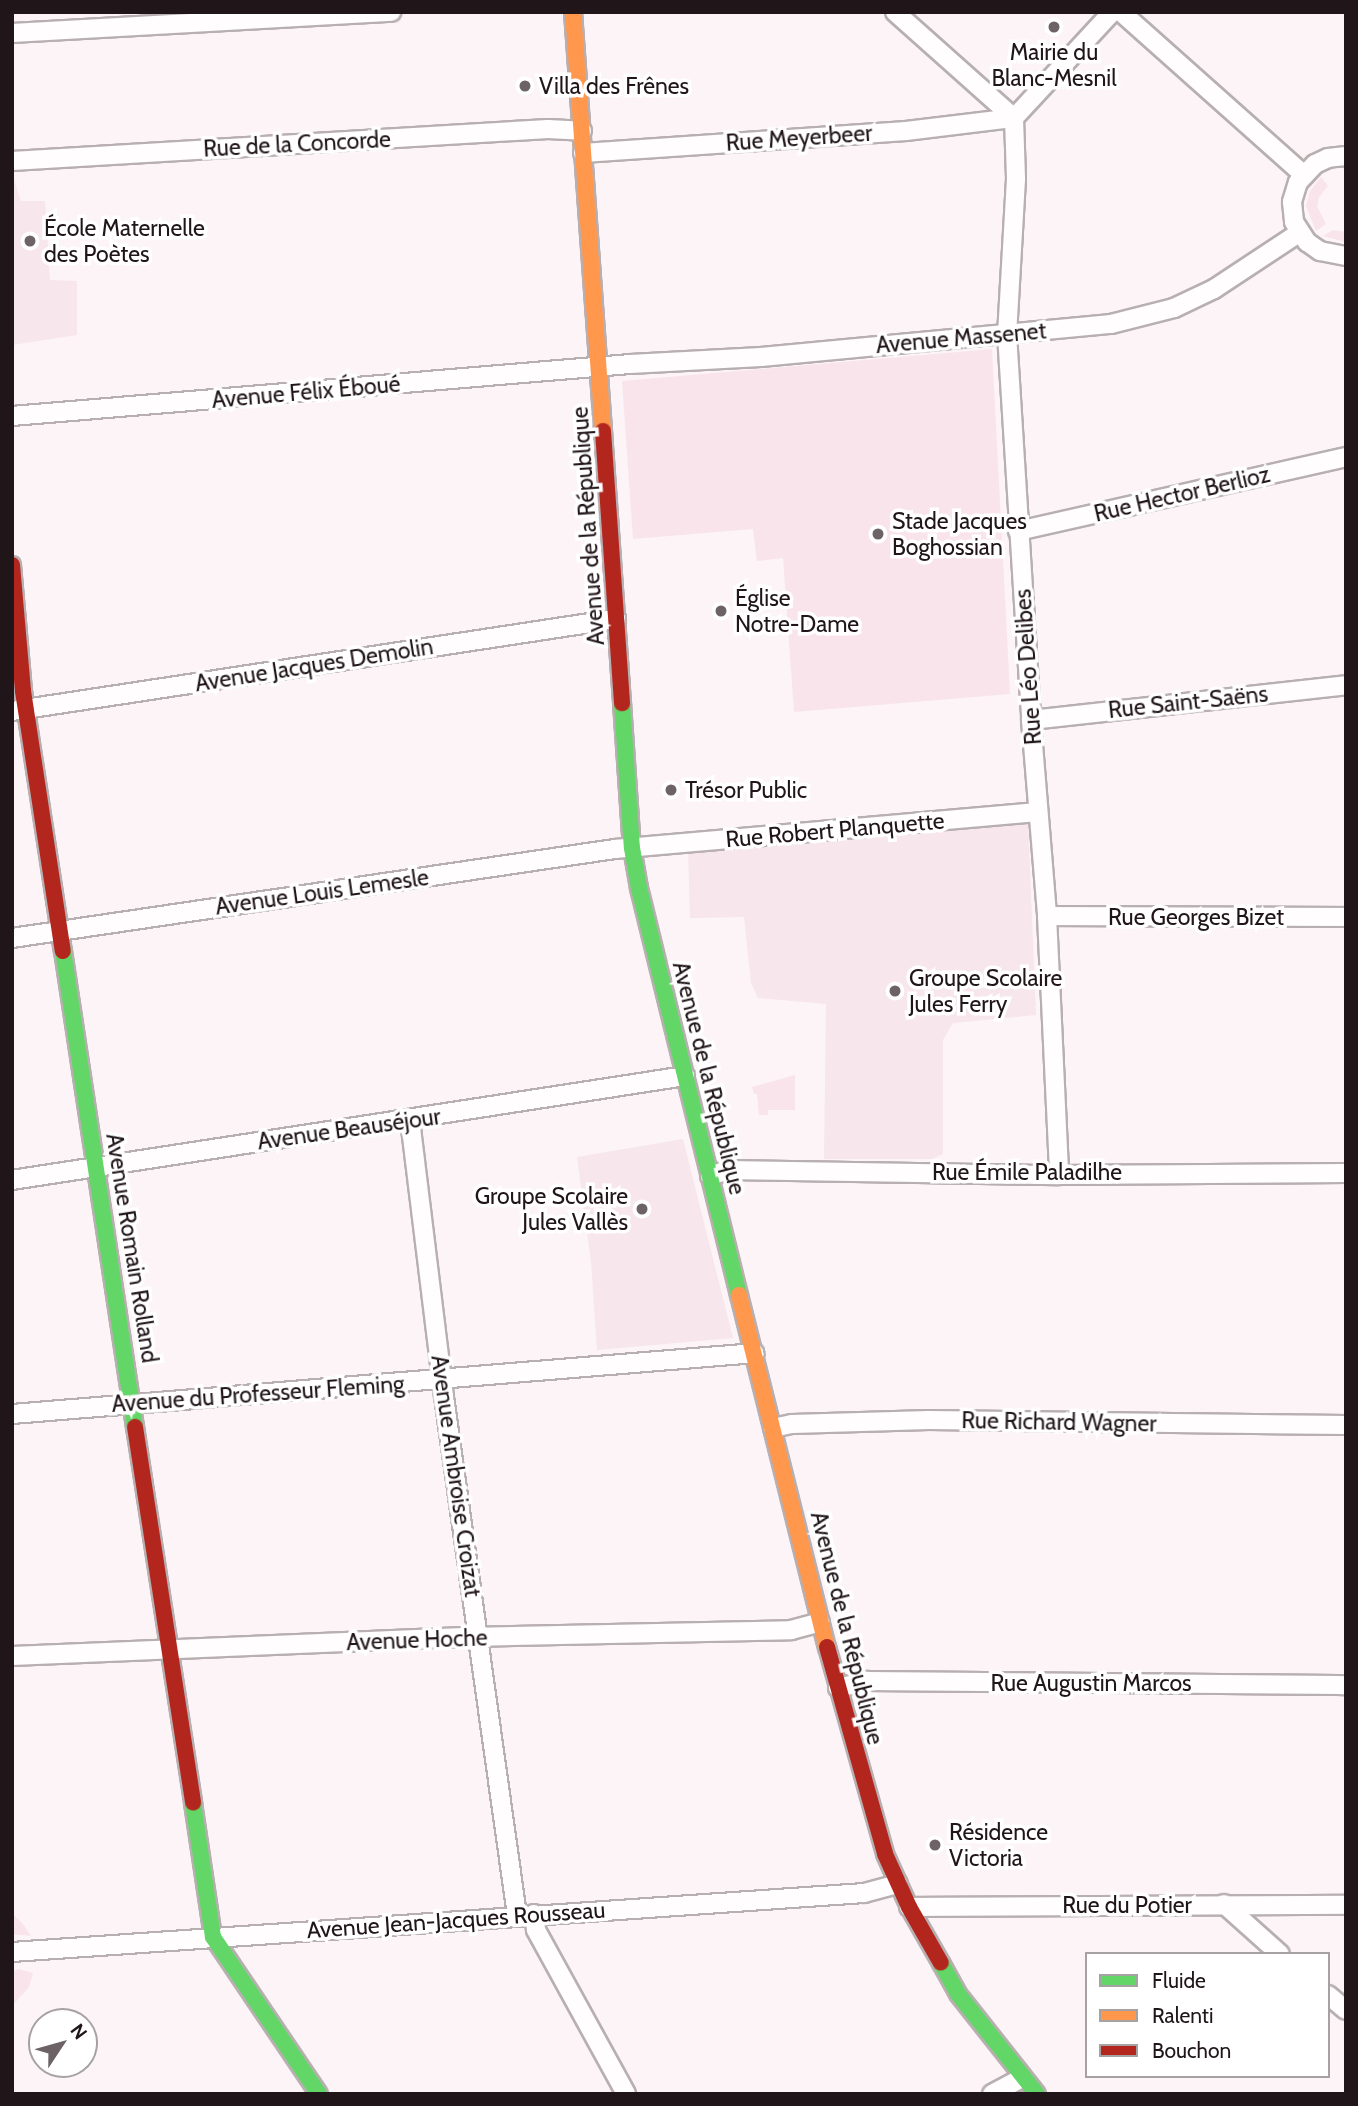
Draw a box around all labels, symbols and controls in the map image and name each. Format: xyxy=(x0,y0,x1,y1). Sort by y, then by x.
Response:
marker: Mairie du Blanc-Mesnil xyxy=(1046,19,1062,35)
place label: Mairie du Blanc-Mesnil xyxy=(991,38,1117,92)
place label: Villa des Frênes xyxy=(539,72,689,100)
marker: Villa des Frênes xyxy=(517,78,533,94)
street label: Rue Meyerbeer xyxy=(725,119,873,157)
street label: Rue de la Concorde xyxy=(203,125,391,163)
place label: École Maternelle des Poètes xyxy=(44,214,205,268)
marker: École Maternelle des Poètes xyxy=(22,233,38,249)
street label: Avenue Massenet xyxy=(875,317,1047,359)
street label: Avenue Félix Éboué xyxy=(211,370,401,414)
street label: Avenue de la République xyxy=(566,406,610,646)
street label: Rue Hector Berlioz xyxy=(1091,460,1273,528)
place label: Stade Jacques Boghossian xyxy=(892,507,1027,561)
marker: Stade Jacques Boghossian xyxy=(870,526,886,542)
place label: Église Notre-Dame xyxy=(735,584,859,638)
street label: Rue Léo Delibes xyxy=(1009,588,1047,746)
marker: Église Notre-Dame xyxy=(713,603,729,619)
street label: Avenue Jacques Demolin xyxy=(193,633,435,697)
street label: Rue Saint-Saëns xyxy=(1107,680,1269,724)
place label: Trésor Public xyxy=(685,776,807,804)
marker: Trésor Public xyxy=(663,782,679,798)
street label: Rue Robert Planquette xyxy=(724,807,946,853)
street label: Avenue Louis Lemesle xyxy=(213,863,431,921)
street label: Rue Georges Bizet xyxy=(1108,903,1284,931)
street label: Avenue de la République xyxy=(667,959,751,1197)
place label: Groupe Scolaire Jules Ferry xyxy=(909,964,1062,1018)
marker: Groupe Scolaire Jules Ferry xyxy=(887,983,903,999)
street label: Avenue Beauséjour xyxy=(256,1102,442,1156)
street label: Avenue Romain Rolland xyxy=(100,1131,164,1365)
street label: Rue Émile Paladilhe xyxy=(932,1158,1122,1186)
place label: Groupe Scolaire Jules Vallès xyxy=(475,1182,628,1236)
marker: Groupe Scolaire Jules Vallès xyxy=(634,1201,650,1217)
street label: Avenue Ambroise Croizat xyxy=(425,1353,487,1599)
street label: Avenue du Professeur Fleming xyxy=(111,1370,405,1418)
street label: Rue Richard Wagner xyxy=(961,1406,1157,1438)
street label: Avenue de la République xyxy=(805,1509,889,1747)
street label: Avenue Hoche xyxy=(346,1624,488,1656)
street label: Rue Augustin Marcos xyxy=(990,1669,1192,1697)
place label: Résidence Victoria xyxy=(949,1818,1048,1872)
marker: Résidence Victoria xyxy=(927,1837,943,1853)
street label: Rue du Potier xyxy=(1062,1891,1192,1919)
street label: Avenue Jean-Jacques Rousseau xyxy=(306,1896,606,1944)
legend xyxy=(1085,1952,1330,2078)
text: Fluide xyxy=(1152,1968,1206,1993)
text: Ralenti xyxy=(1152,2003,1213,2028)
north arrow xyxy=(28,2008,98,2078)
text: N xyxy=(66,2019,92,2044)
text: Bouchon xyxy=(1152,2038,1231,2063)

